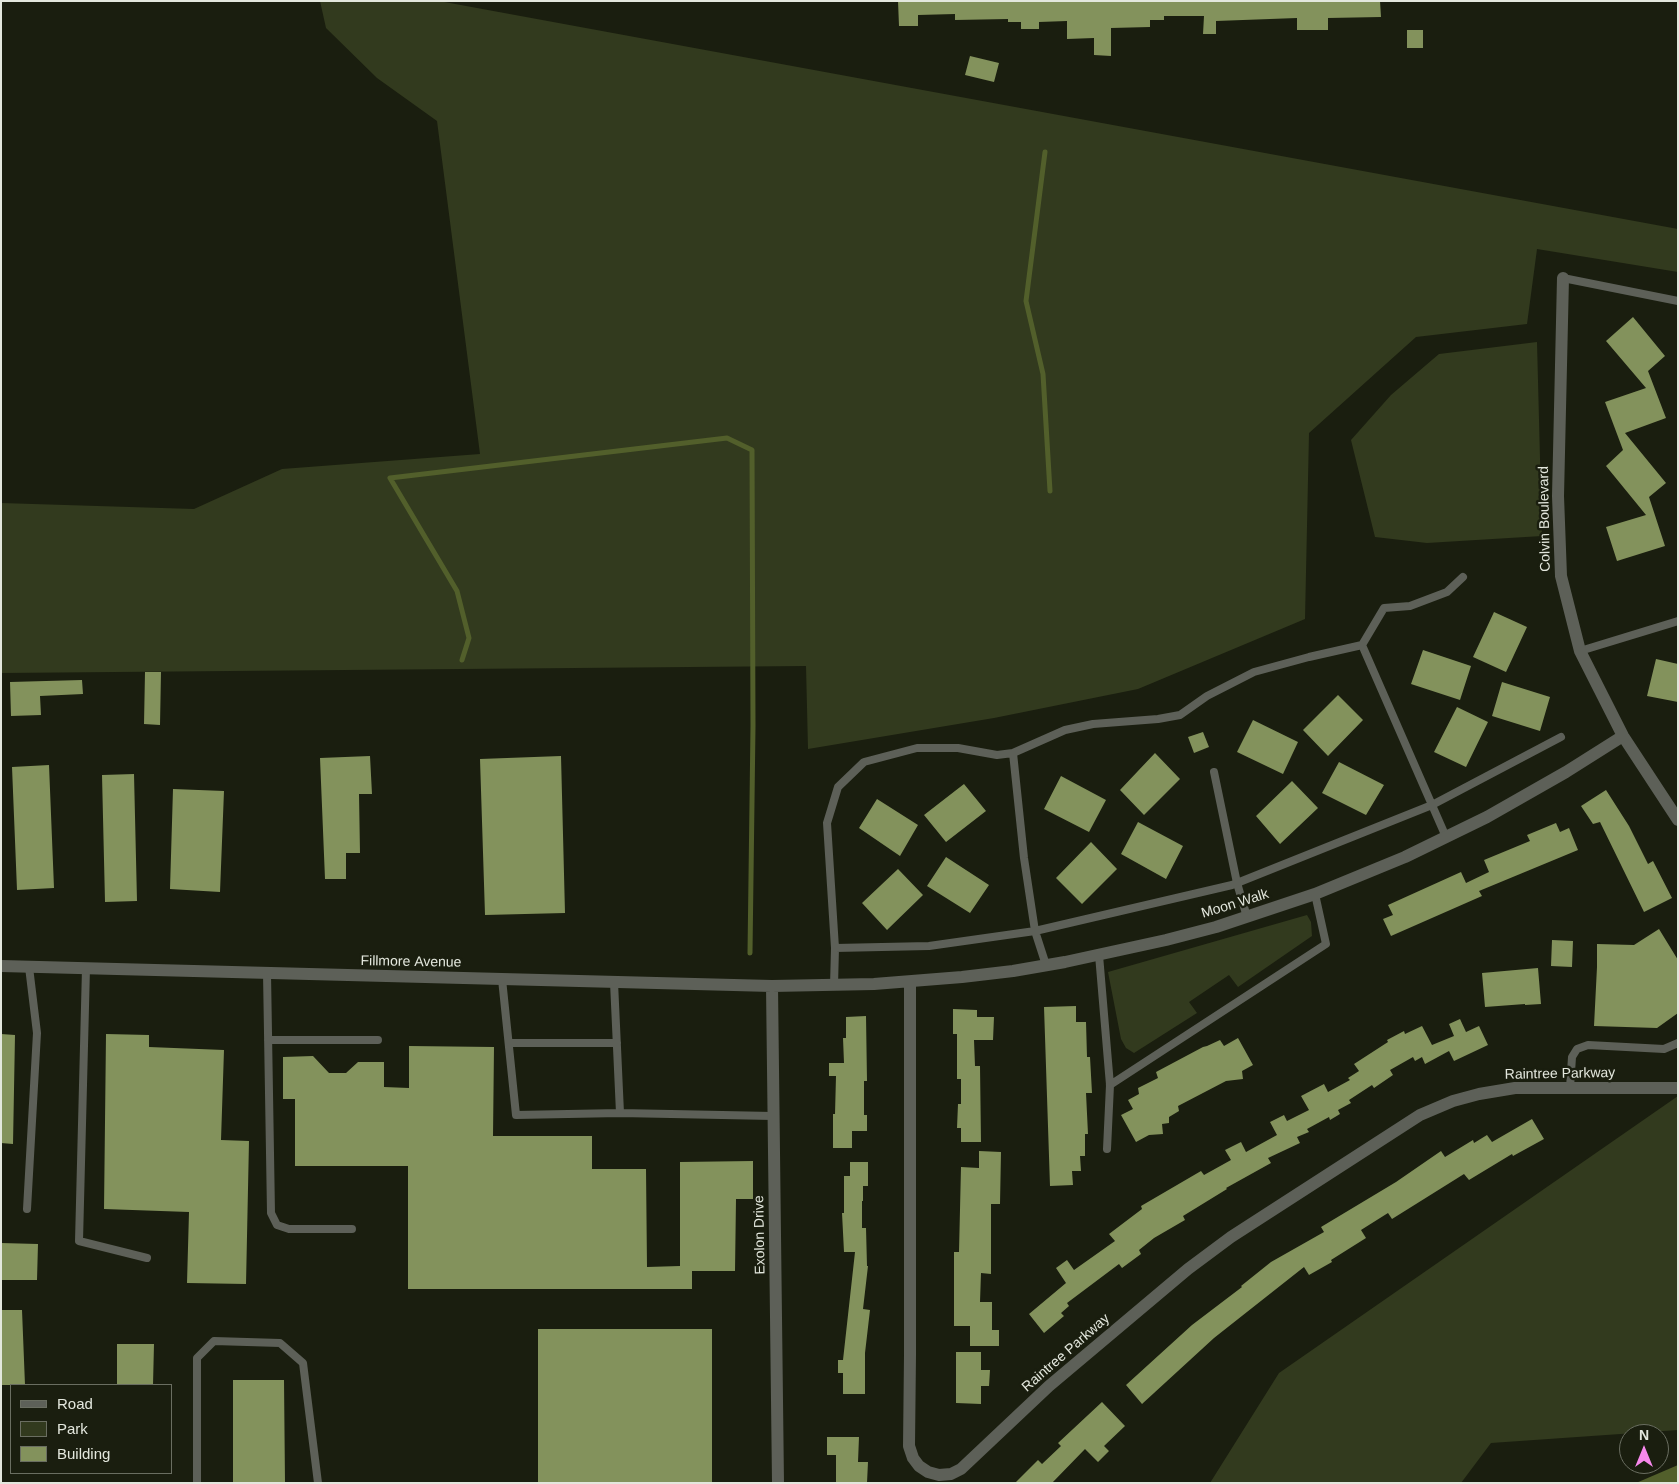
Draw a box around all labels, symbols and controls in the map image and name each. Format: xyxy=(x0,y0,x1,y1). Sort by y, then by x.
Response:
street label: Colvin Boulevard xyxy=(1536,466,1554,572)
street label: Moon Walk xyxy=(1199,886,1271,922)
street label: Fillmore Avenue xyxy=(360,953,462,971)
street label: Raintree Parkway xyxy=(1505,1065,1615,1083)
street label: Exolon Drive xyxy=(751,1195,769,1275)
street label: Raintree Parkway xyxy=(1019,1310,1113,1396)
legend xyxy=(10,1384,172,1474)
text: Road xyxy=(57,1395,93,1412)
text: Park xyxy=(57,1420,88,1437)
north arrow xyxy=(1619,1424,1669,1474)
text: N xyxy=(1639,1427,1649,1443)
text: Building xyxy=(57,1445,110,1462)

